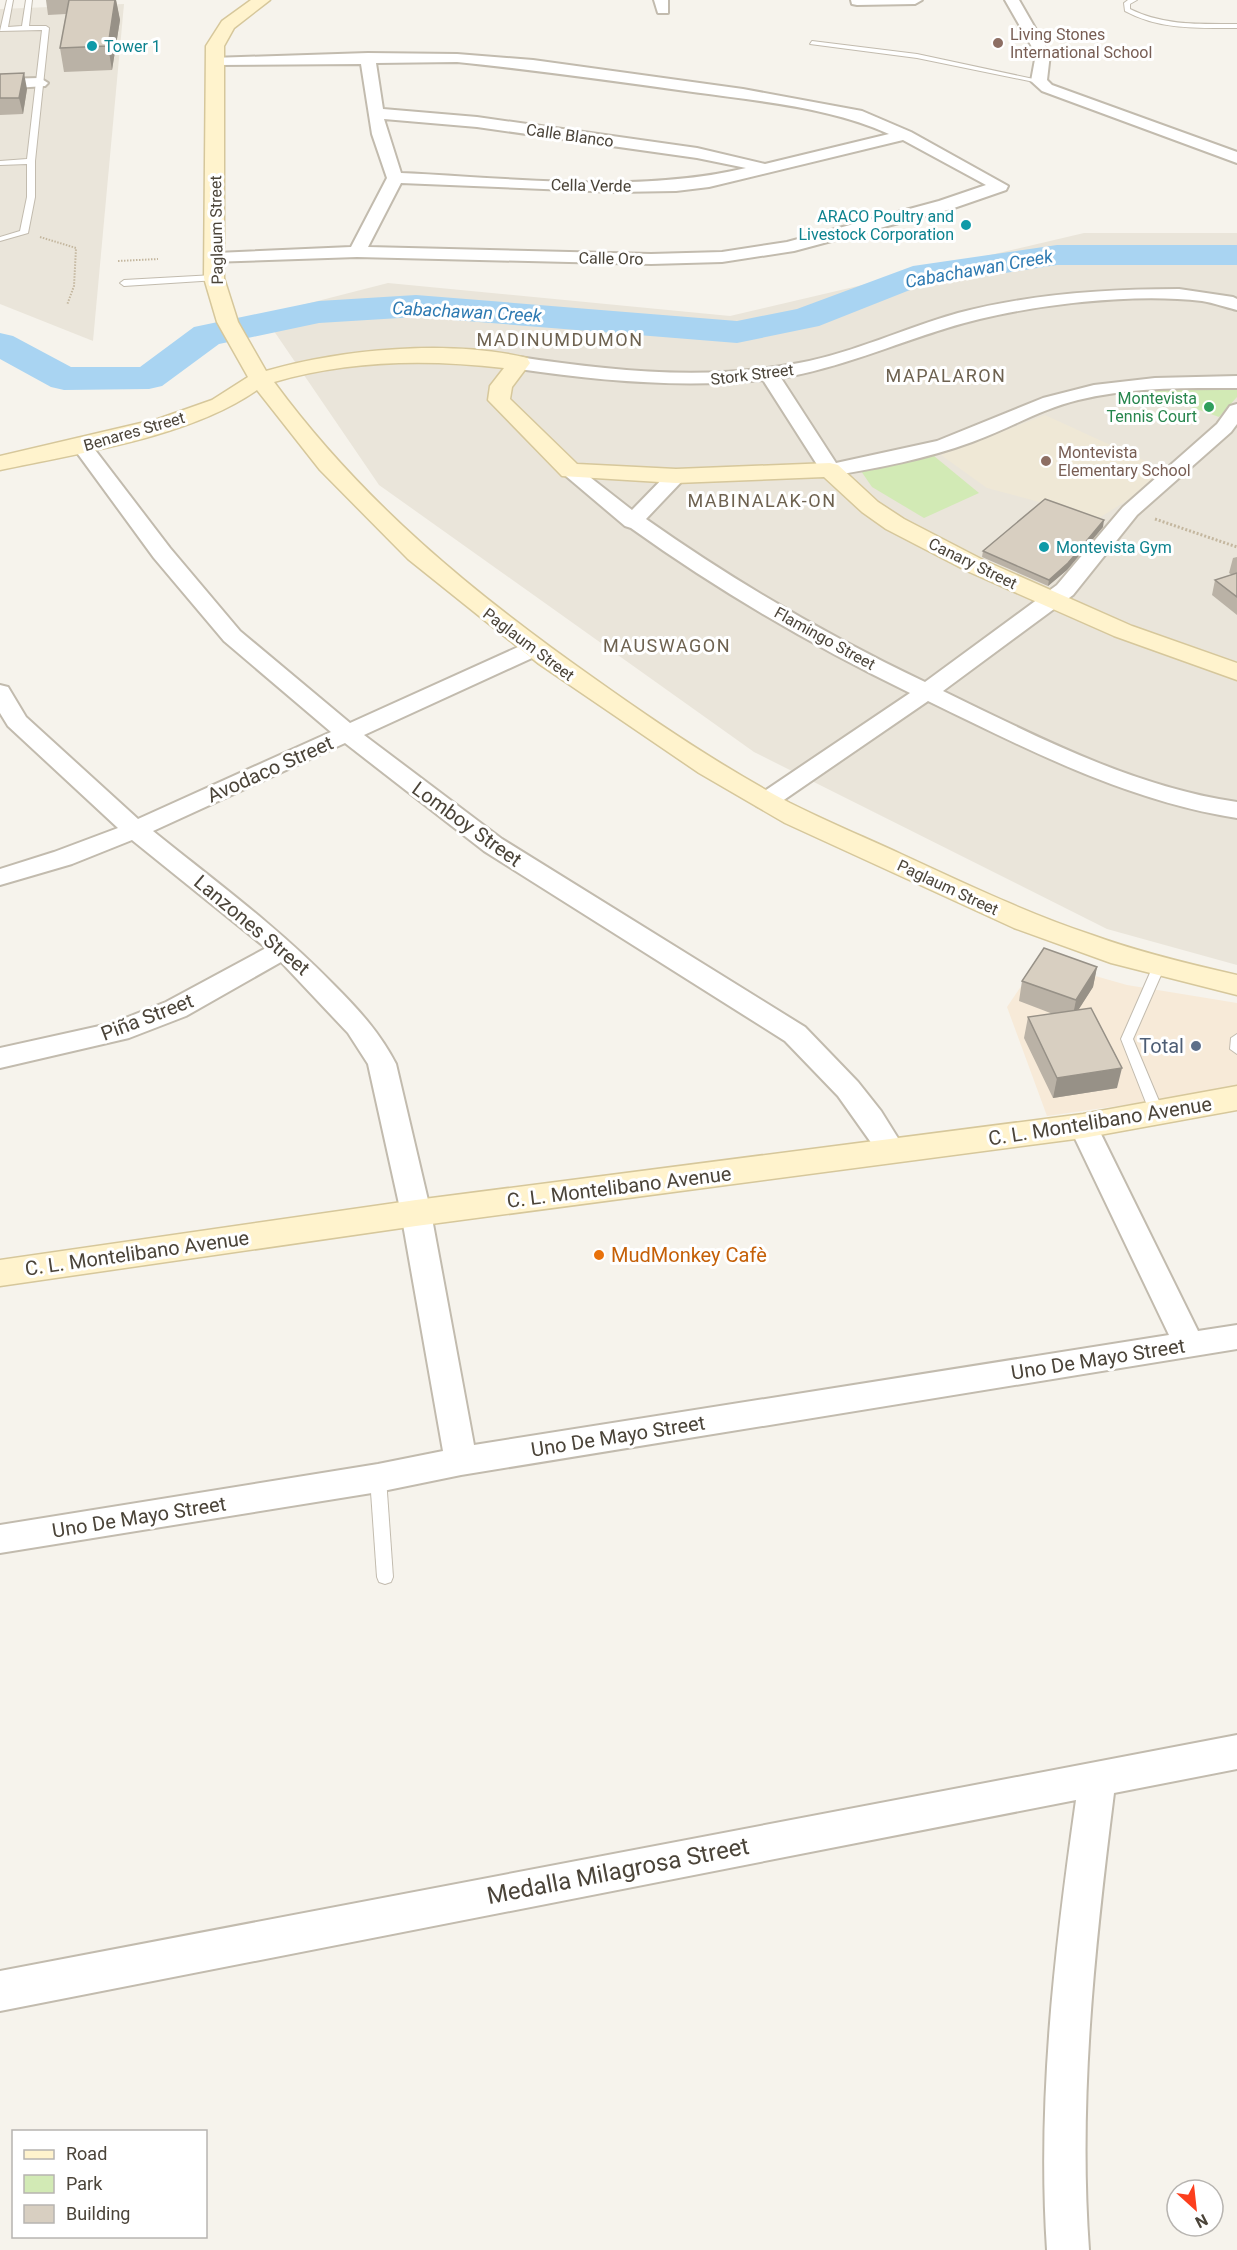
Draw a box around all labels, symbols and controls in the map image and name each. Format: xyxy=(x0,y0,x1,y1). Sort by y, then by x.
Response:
place label: Living Stones International School xyxy=(1010,25,1152,62)
marker: Living Stones International School xyxy=(991,36,1005,50)
place label: Tower 1 xyxy=(104,37,161,56)
marker: Tower 1 xyxy=(85,39,99,53)
street label: Calle Blanco xyxy=(525,120,615,151)
street label: Paglaum Street xyxy=(206,175,227,285)
street label: Cella Verde xyxy=(551,175,631,196)
place label: ARACO Poultry and Livestock Corporation xyxy=(798,207,954,244)
marker: ARACO Poultry and Livestock Corporation xyxy=(959,218,973,232)
water label: Cabachawan Creek xyxy=(903,245,1056,292)
street label: Calle Oro xyxy=(578,248,644,269)
water label: Cabachawan Creek xyxy=(392,297,543,326)
district label: MADINUMDUMON xyxy=(477,329,643,350)
street label: Stork Street xyxy=(710,360,795,389)
district label: MAPALARON xyxy=(886,365,1006,386)
place label: Montevista Tennis Court xyxy=(1107,389,1197,426)
marker: Montevista Tennis Court xyxy=(1202,400,1216,414)
street label: Benares Street xyxy=(81,408,187,455)
place label: Montevista Elementary School xyxy=(1058,443,1191,480)
marker: Montevista Elementary School xyxy=(1039,454,1053,468)
district label: MABINALAK-ON xyxy=(687,490,837,511)
street label: Canary Street xyxy=(925,534,1020,593)
place label: Montevista Gym xyxy=(1056,538,1172,557)
marker: Montevista Gym xyxy=(1037,540,1051,554)
street label: Flamingo Street xyxy=(771,603,879,674)
street label: Paglaum Street xyxy=(479,604,578,685)
district label: MAUSWAGON xyxy=(603,635,731,656)
street label: Avodaco Street xyxy=(203,731,337,807)
street label: Lomboy Street xyxy=(408,776,526,872)
street label: Paglaum Street xyxy=(894,856,1001,919)
street label: Lanzones Street xyxy=(189,870,315,980)
street label: Piña Street xyxy=(97,988,197,1046)
place label: Total xyxy=(1139,1034,1184,1058)
marker: Total xyxy=(1189,1039,1203,1053)
street label: C. L. Montelibano Avenue xyxy=(987,1091,1213,1151)
street label: C. L. Montelibano Avenue xyxy=(505,1161,733,1213)
street label: C. L. Montelibano Avenue xyxy=(23,1225,251,1281)
place label: MudMonkey Cafè xyxy=(611,1243,767,1267)
marker: MudMonkey Cafè xyxy=(592,1248,606,1262)
street label: Uno De Mayo Street xyxy=(1009,1333,1187,1385)
street label: Uno De Mayo Street xyxy=(529,1410,707,1462)
street label: Uno De Mayo Street xyxy=(50,1491,228,1543)
street label: Medalla Milagrosa Street xyxy=(485,1832,752,1910)
legend xyxy=(12,2130,207,2238)
text: Road xyxy=(66,2143,107,2164)
text: Park xyxy=(66,2173,103,2194)
north arrow xyxy=(1165,2178,1225,2238)
text: Building xyxy=(66,2203,130,2224)
text: N xyxy=(1192,2210,1211,2232)

